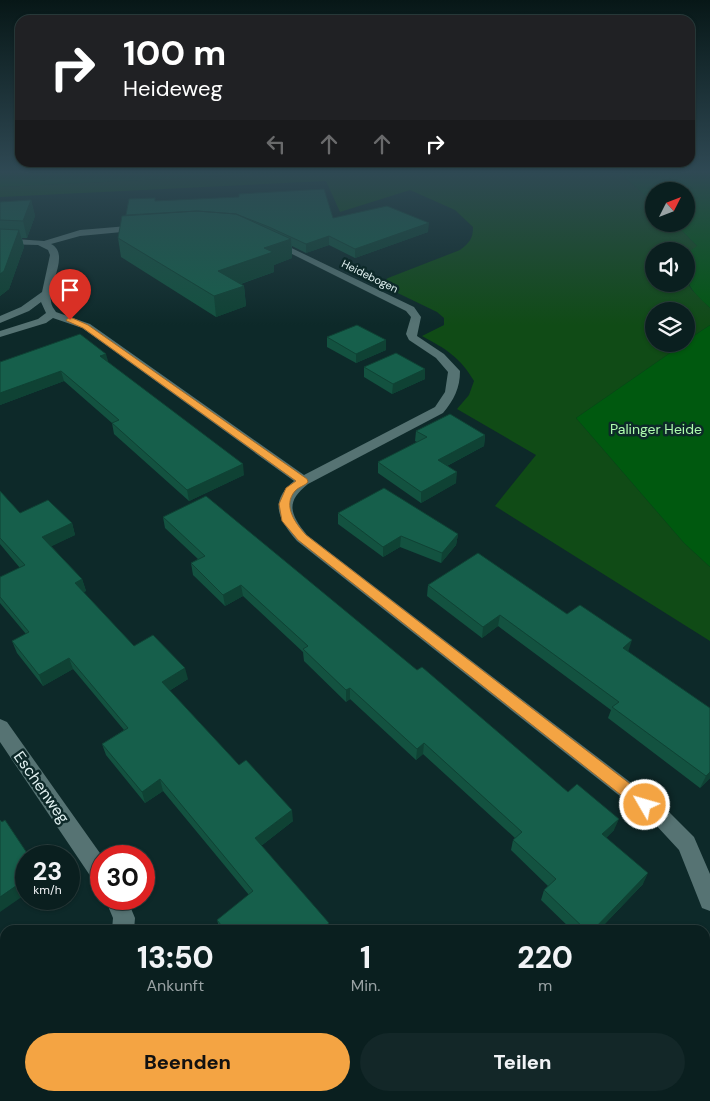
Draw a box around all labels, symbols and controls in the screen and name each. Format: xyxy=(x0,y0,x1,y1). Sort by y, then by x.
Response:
text: 100 m xyxy=(123,30,226,76)
icon: right xyxy=(40,35,105,100)
text: Heideweg xyxy=(123,74,223,103)
icon: left xyxy=(262,130,290,158)
icon: ahead xyxy=(315,130,343,158)
icon: ahead xyxy=(368,130,396,158)
icon: right xyxy=(421,130,449,158)
north arrow xyxy=(645,182,695,232)
map controls xyxy=(645,182,695,352)
button: sound xyxy=(645,242,695,292)
street label: Heidebogen xyxy=(339,256,401,296)
pin xyxy=(49,269,91,320)
icon: arrive xyxy=(56,276,84,304)
button: layers xyxy=(645,302,695,352)
park label: Palinger Heide xyxy=(610,420,702,438)
street label: Eschenweg xyxy=(9,747,74,828)
position arrow xyxy=(618,778,670,830)
speed limit sign: 30 xyxy=(90,845,155,910)
text: 23 xyxy=(33,855,62,888)
text: km/h xyxy=(33,882,62,898)
text: 13:50 xyxy=(137,938,214,977)
text: 1 xyxy=(360,938,371,977)
text: 220 xyxy=(517,938,573,977)
text: Ankunft xyxy=(146,975,204,996)
text: Min. xyxy=(351,975,380,996)
text: m xyxy=(538,975,552,996)
button: Beenden xyxy=(25,1033,350,1091)
button: Teilen xyxy=(360,1033,685,1091)

